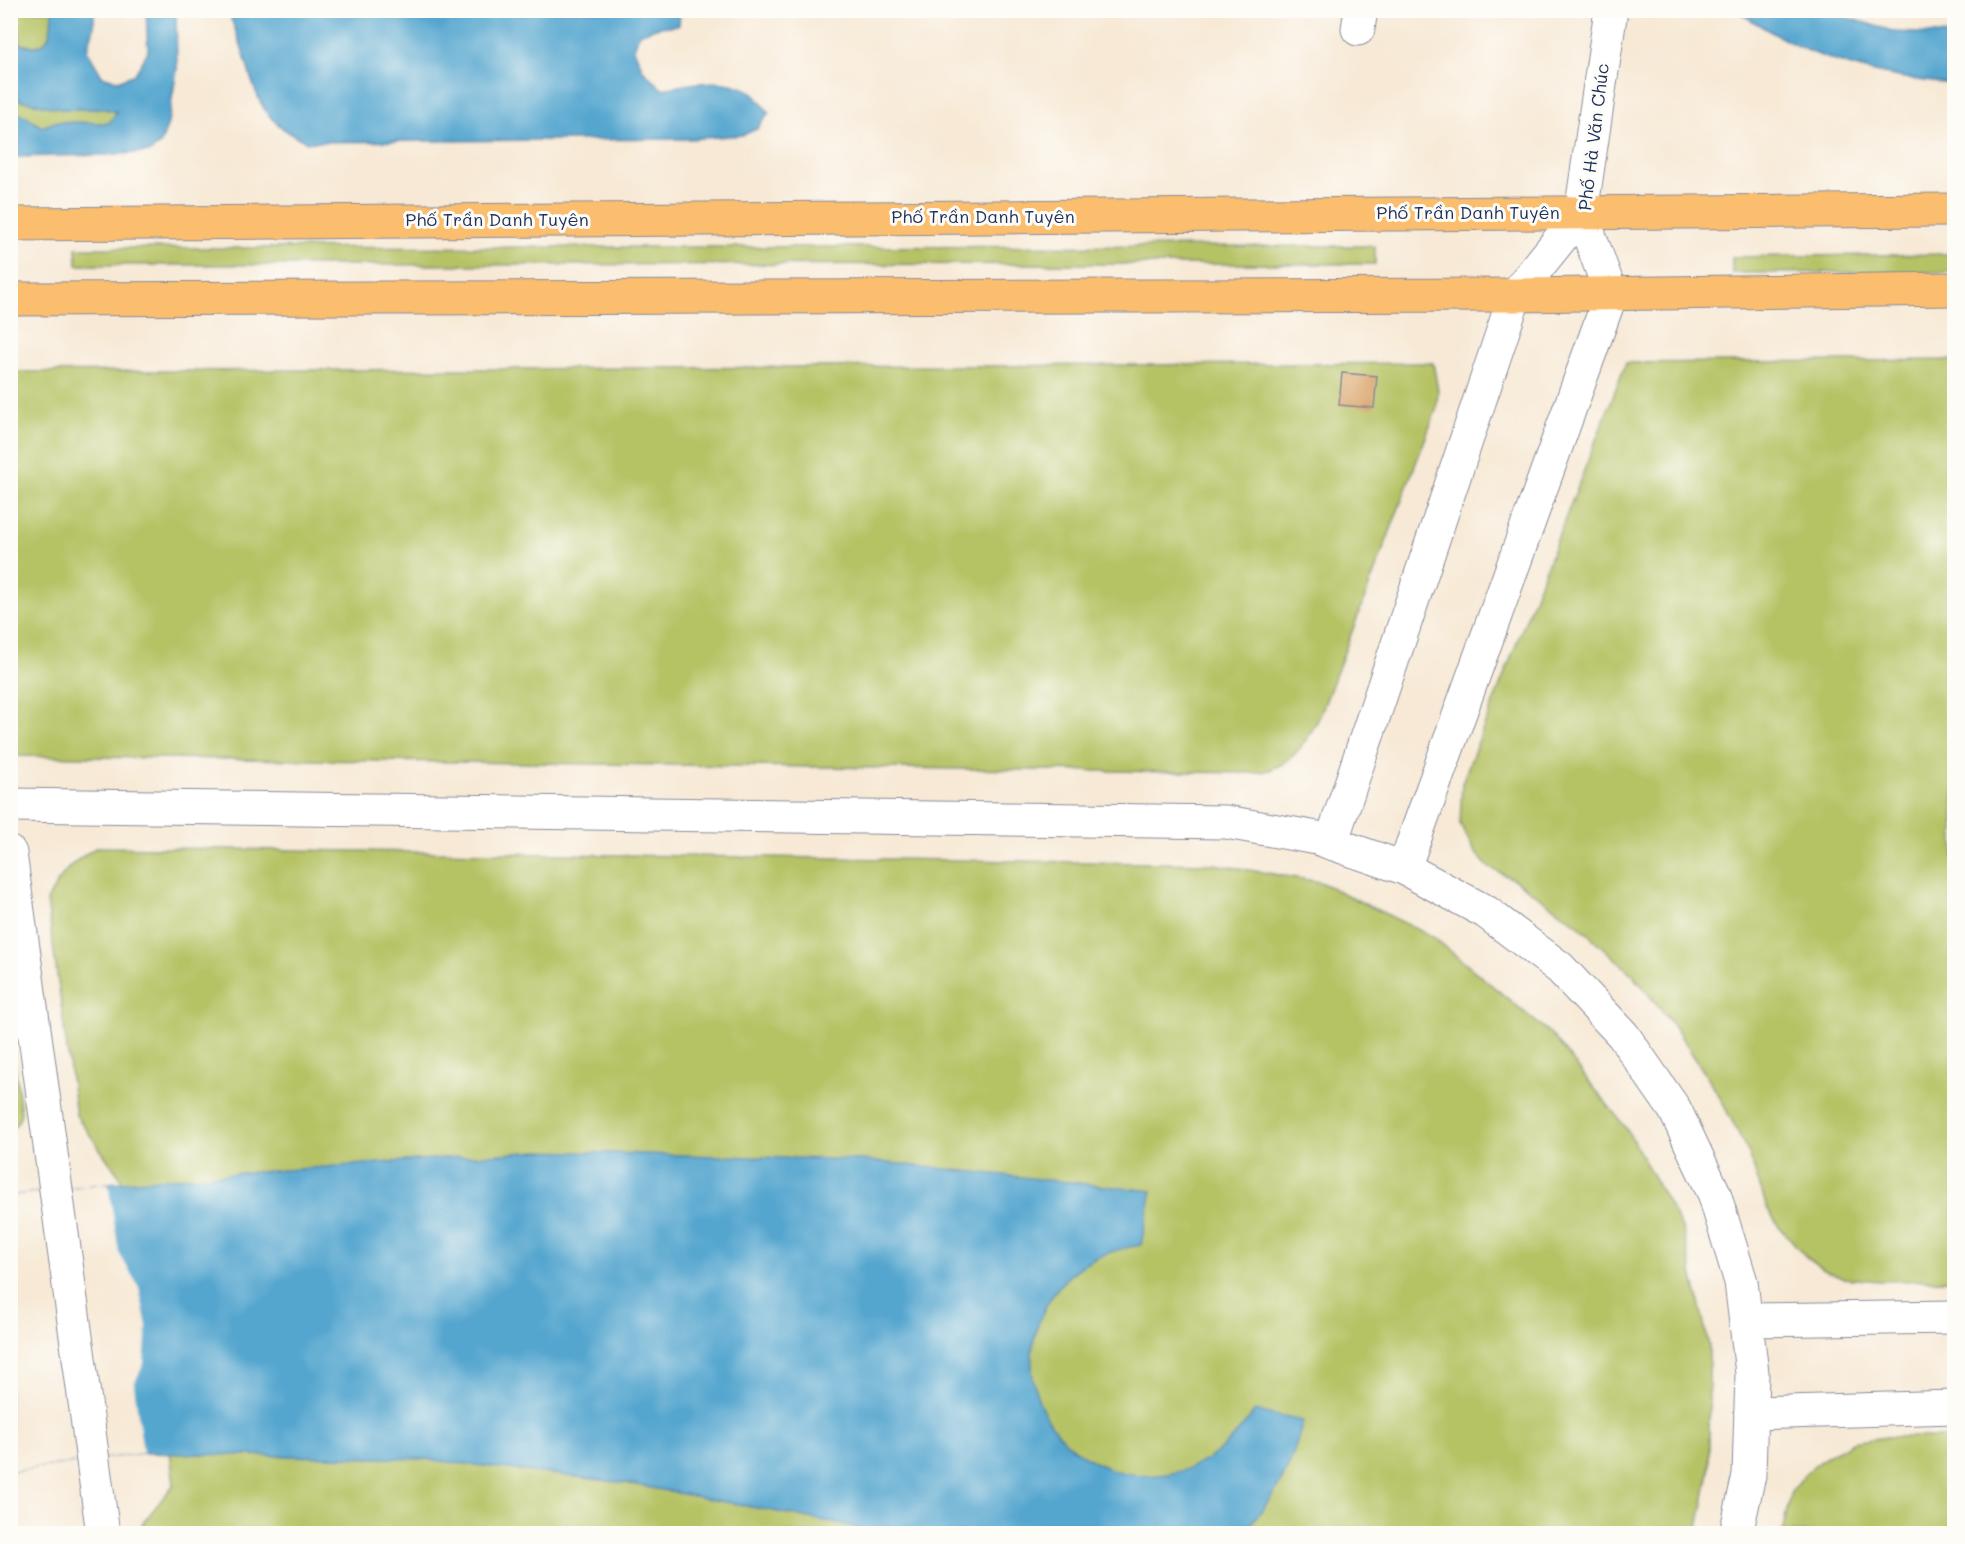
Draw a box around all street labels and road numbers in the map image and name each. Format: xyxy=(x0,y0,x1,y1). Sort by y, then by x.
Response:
street label: Phố Hà Văn Chúc xyxy=(1572,62,1614,212)
street label: Phố Trần Danh Tuyên xyxy=(1376,200,1560,224)
street label: Phố Trần Danh Tuyên xyxy=(891,204,1075,228)
street label: Phố Trần Danh Tuyên xyxy=(405,207,589,231)

